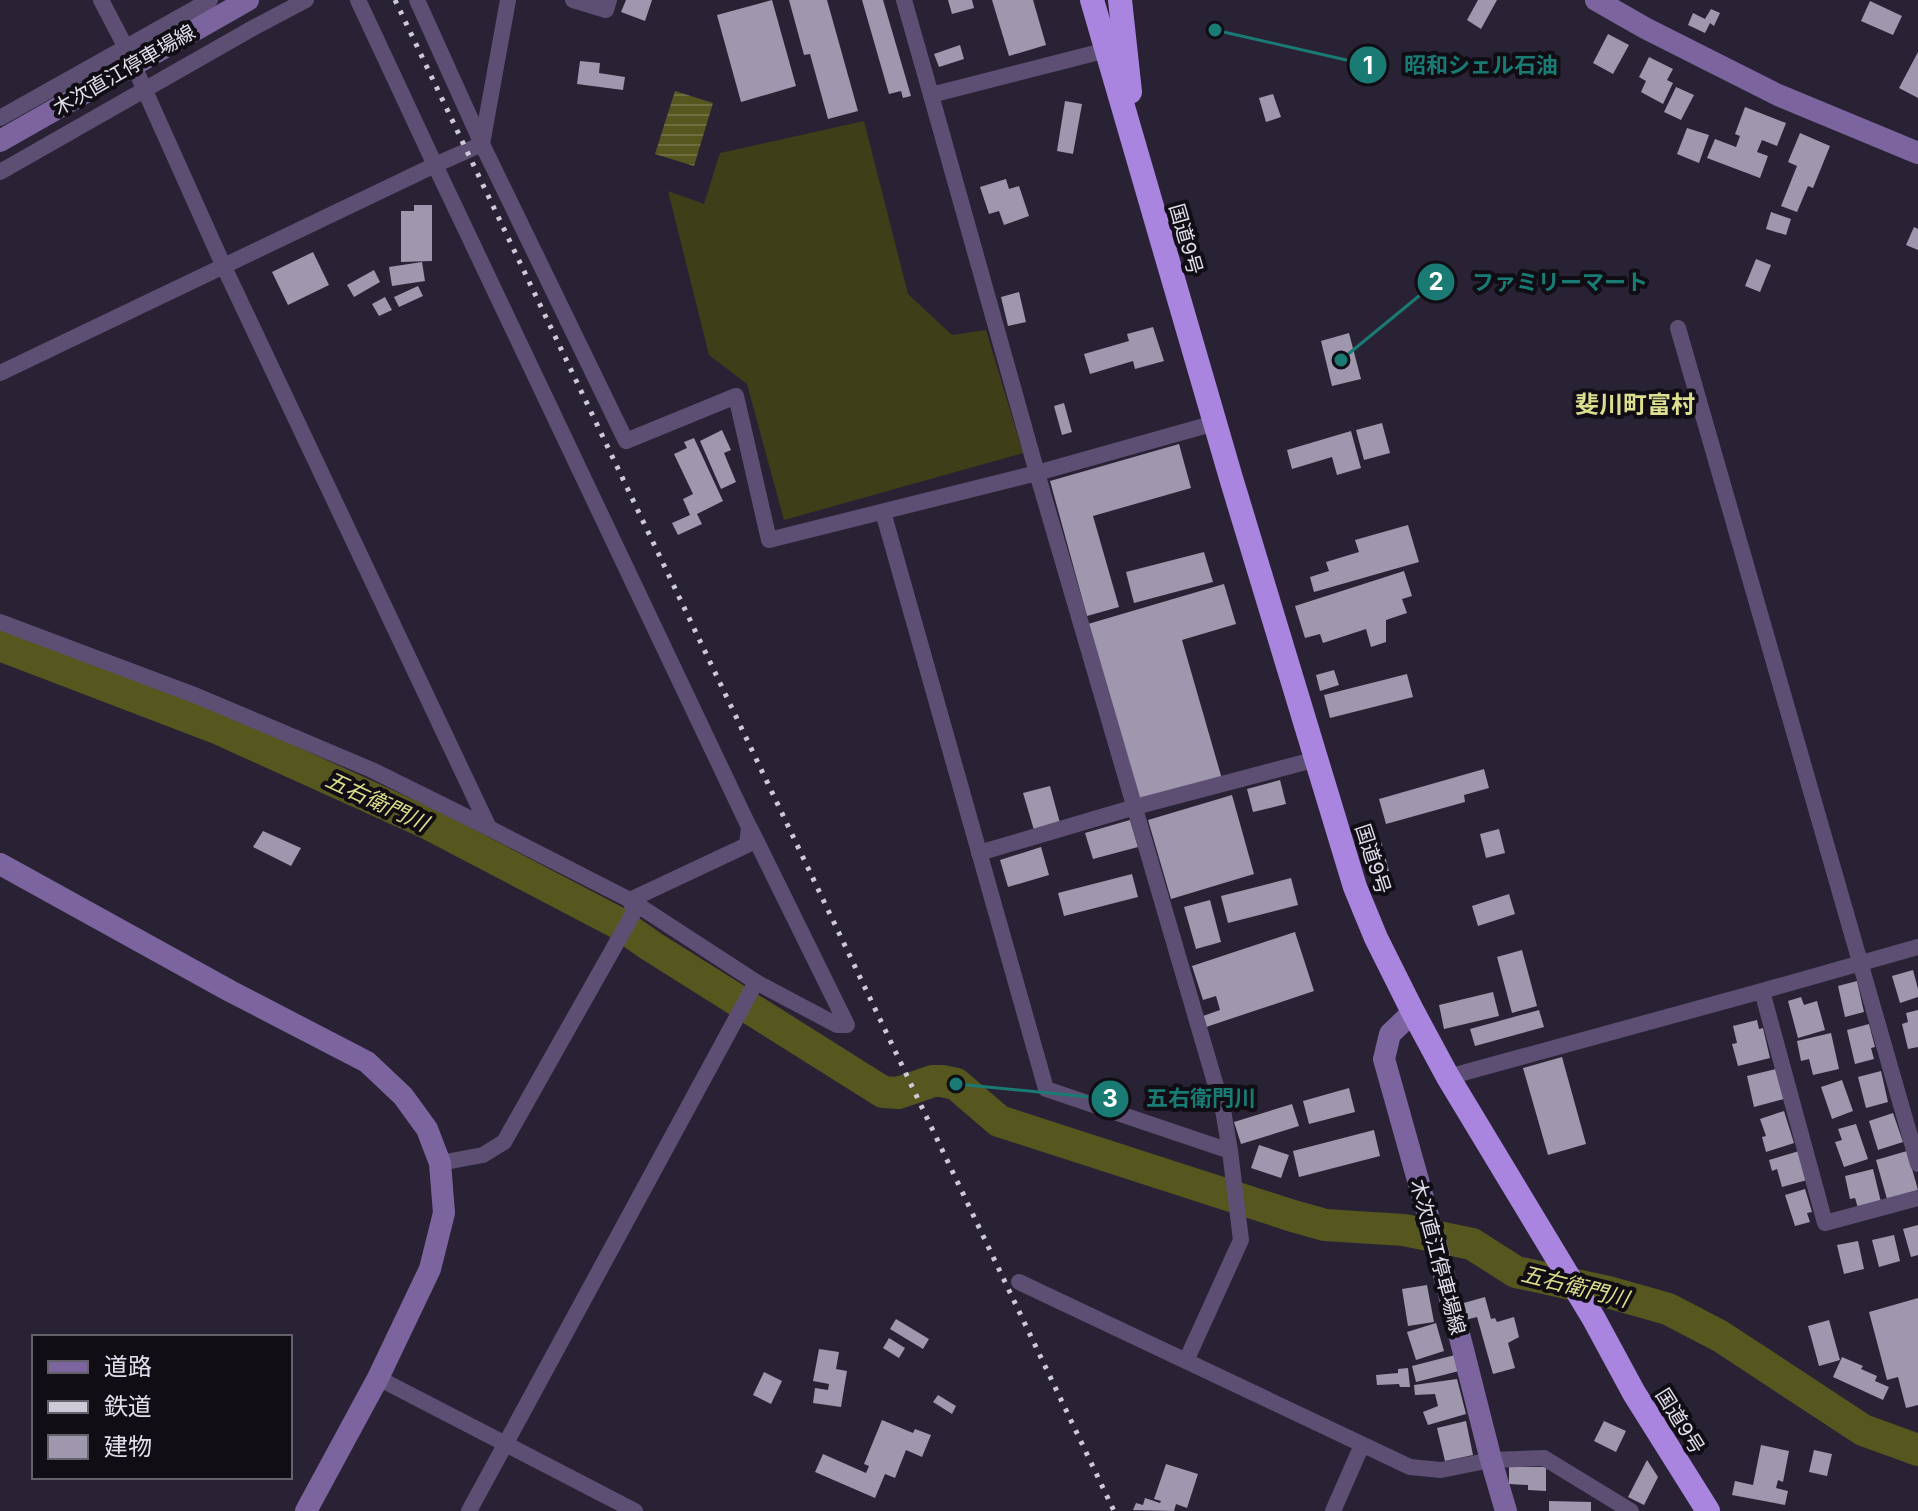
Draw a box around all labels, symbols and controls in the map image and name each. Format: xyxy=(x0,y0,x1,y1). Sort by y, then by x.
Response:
street label: 木次直江停車場線 xyxy=(49,20,199,120)
callout: 昭和シェル石油 xyxy=(1348,42,1574,88)
text: 1 xyxy=(1363,51,1373,80)
text: 昭和シェル石油 xyxy=(1404,52,1558,78)
street label: 国道9号 xyxy=(1164,201,1208,277)
callout: ファミリーマート xyxy=(1416,259,1664,305)
text: 2 xyxy=(1428,267,1444,296)
text: ファミリーマート xyxy=(1472,269,1648,295)
district label: 斐川町富村 xyxy=(1575,390,1695,419)
water label: 五右衛門川 xyxy=(322,766,434,837)
street label: 国道9号 xyxy=(1350,821,1396,897)
callout: 五右衛門川 xyxy=(1090,1076,1272,1122)
text: 3 xyxy=(1102,1084,1118,1113)
text: 五右衛門川 xyxy=(1146,1085,1256,1111)
street label: 木次直江停車場線 xyxy=(1406,1177,1470,1337)
water label: 五右衛門川 xyxy=(1518,1260,1633,1312)
legend xyxy=(32,1335,292,1479)
text: 道路 xyxy=(104,1352,152,1381)
street label: 国道9号 xyxy=(1651,1384,1709,1458)
text: 鉄道 xyxy=(104,1392,152,1421)
text: 建物 xyxy=(104,1432,152,1461)

